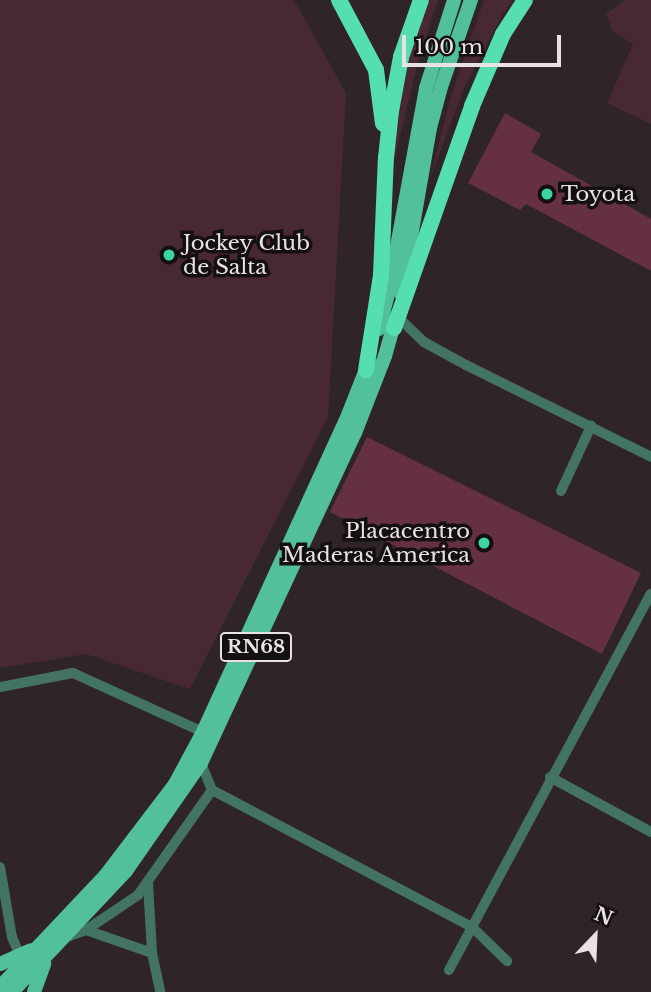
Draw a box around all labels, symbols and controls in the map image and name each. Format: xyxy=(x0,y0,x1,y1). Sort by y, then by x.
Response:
scale bar xyxy=(406,21,565,65)
text: 100 m xyxy=(415,34,483,60)
place label: Toyota xyxy=(561,181,635,207)
marker: Toyota xyxy=(539,186,555,202)
place label: Jockey Club de Salta xyxy=(183,230,311,280)
marker: Jockey Club de Salta xyxy=(161,247,177,263)
place label: Placacentro Maderas America xyxy=(281,518,470,568)
marker: Placacentro Maderas America xyxy=(476,535,492,551)
road number: RN68 xyxy=(219,632,293,662)
north arrow xyxy=(560,901,630,971)
text: N xyxy=(591,902,616,930)

